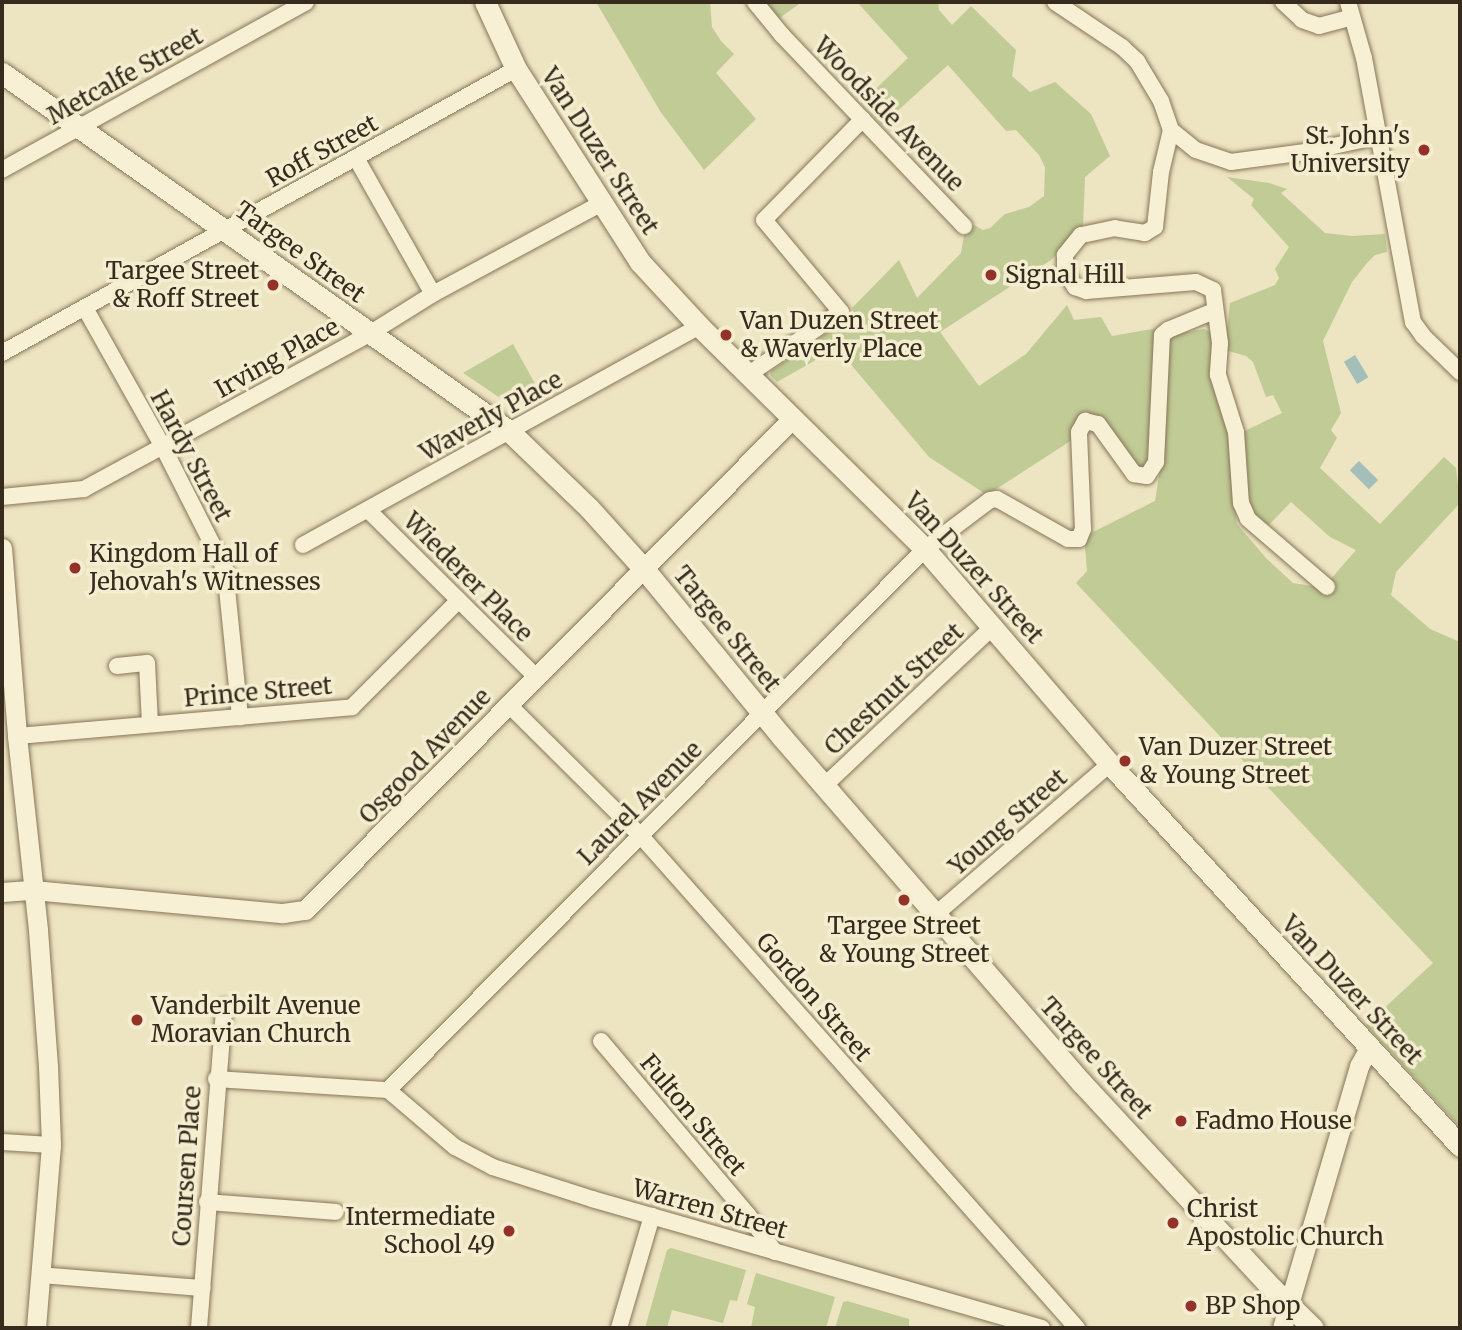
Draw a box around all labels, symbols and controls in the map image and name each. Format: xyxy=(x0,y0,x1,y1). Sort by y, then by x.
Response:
street label: Metcalfe Street xyxy=(42,21,208,131)
street label: Woodside Avenue xyxy=(808,31,970,197)
street label: Van Duzer Street xyxy=(535,62,665,240)
street label: Roff Street xyxy=(261,109,383,193)
place label: St. John's University xyxy=(1291,122,1410,178)
marker: St. John's University xyxy=(1416,142,1432,158)
street label: Targee Street xyxy=(229,195,371,309)
place label: Targee Street & Roff Street xyxy=(105,257,259,313)
place label: Signal Hill xyxy=(1005,261,1125,289)
marker: Signal Hill xyxy=(983,267,999,283)
marker: Targee Street & Roff Street xyxy=(265,277,281,293)
place label: Van Duzen Street & Waverly Place xyxy=(740,307,938,363)
street label: Irving Place xyxy=(210,312,344,404)
marker: Van Duzen Street & Waverly Place xyxy=(718,327,734,343)
street label: Waverly Place xyxy=(415,365,567,467)
street label: Hardy Street xyxy=(144,385,238,527)
street label: Van Duzer Street xyxy=(899,487,1049,649)
street label: Wiederer Place xyxy=(397,506,539,648)
place label: Kingdom Hall of Jehovah's Witnesses xyxy=(89,540,321,596)
marker: Kingdom Hall of Jehovah's Witnesses xyxy=(67,560,83,576)
street label: Targee Street xyxy=(667,560,787,698)
street label: Chestnut Street xyxy=(819,617,969,761)
street label: Prince Street xyxy=(183,671,333,713)
street label: Osgood Avenue xyxy=(353,682,497,830)
place label: Van Duzer Street & Young Street xyxy=(1139,733,1332,789)
street label: Laurel Avenue xyxy=(572,735,708,871)
marker: Van Duzer Street & Young Street xyxy=(1117,753,1133,769)
street label: Young Street xyxy=(943,763,1073,881)
marker: Targee Street & Young Street xyxy=(896,892,912,908)
street label: Van Duzer Street xyxy=(1276,910,1428,1070)
place label: Targee Street & Young Street xyxy=(819,912,989,968)
street label: Gordon Street xyxy=(750,927,878,1067)
street label: Targee Street xyxy=(1034,991,1158,1125)
place label: Vanderbilt Avenue Moravian Church xyxy=(151,992,360,1048)
marker: Vanderbilt Avenue Moravian Church xyxy=(129,1012,145,1028)
street label: Fulton Street xyxy=(634,1048,752,1182)
street label: Coursen Place xyxy=(167,1085,207,1247)
place label: Fadmo House xyxy=(1195,1107,1352,1135)
marker: Fadmo House xyxy=(1173,1113,1189,1129)
street label: Warren Street xyxy=(629,1173,791,1245)
place label: Christ Apostolic Church xyxy=(1187,1195,1384,1251)
place label: Intermediate School 49 xyxy=(346,1203,495,1259)
marker: Christ Apostolic Church xyxy=(1165,1215,1181,1231)
marker: Intermediate School 49 xyxy=(501,1223,517,1239)
place label: BP Shop xyxy=(1205,1292,1301,1320)
marker: BP Shop xyxy=(1183,1298,1199,1314)

